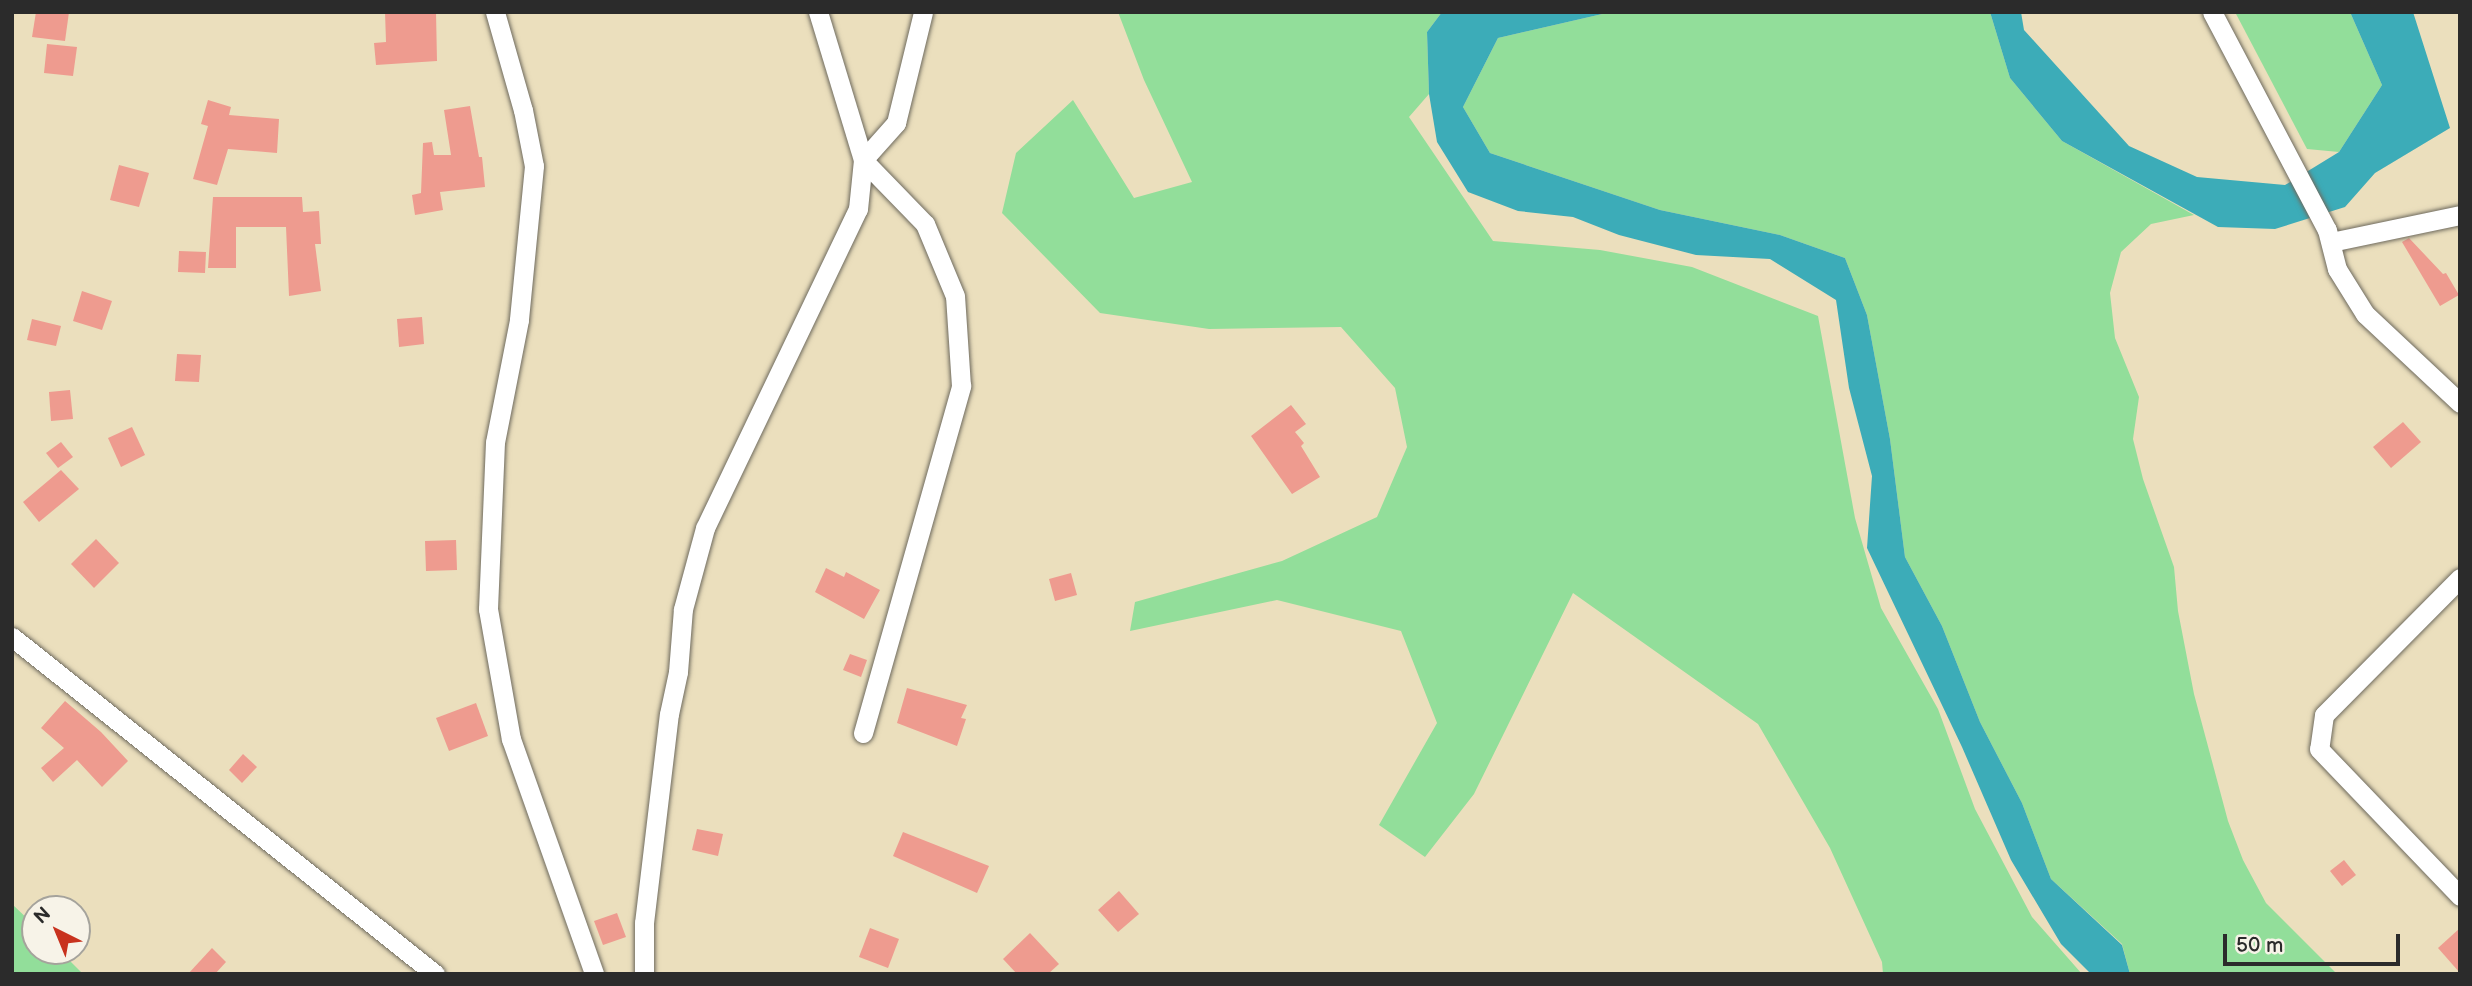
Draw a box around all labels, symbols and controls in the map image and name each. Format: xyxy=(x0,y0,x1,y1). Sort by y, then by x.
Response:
north arrow xyxy=(21,895,91,965)
text: N xyxy=(30,902,56,929)
scale bar xyxy=(2227,920,2404,964)
text: 50 m xyxy=(2236,933,2283,958)

